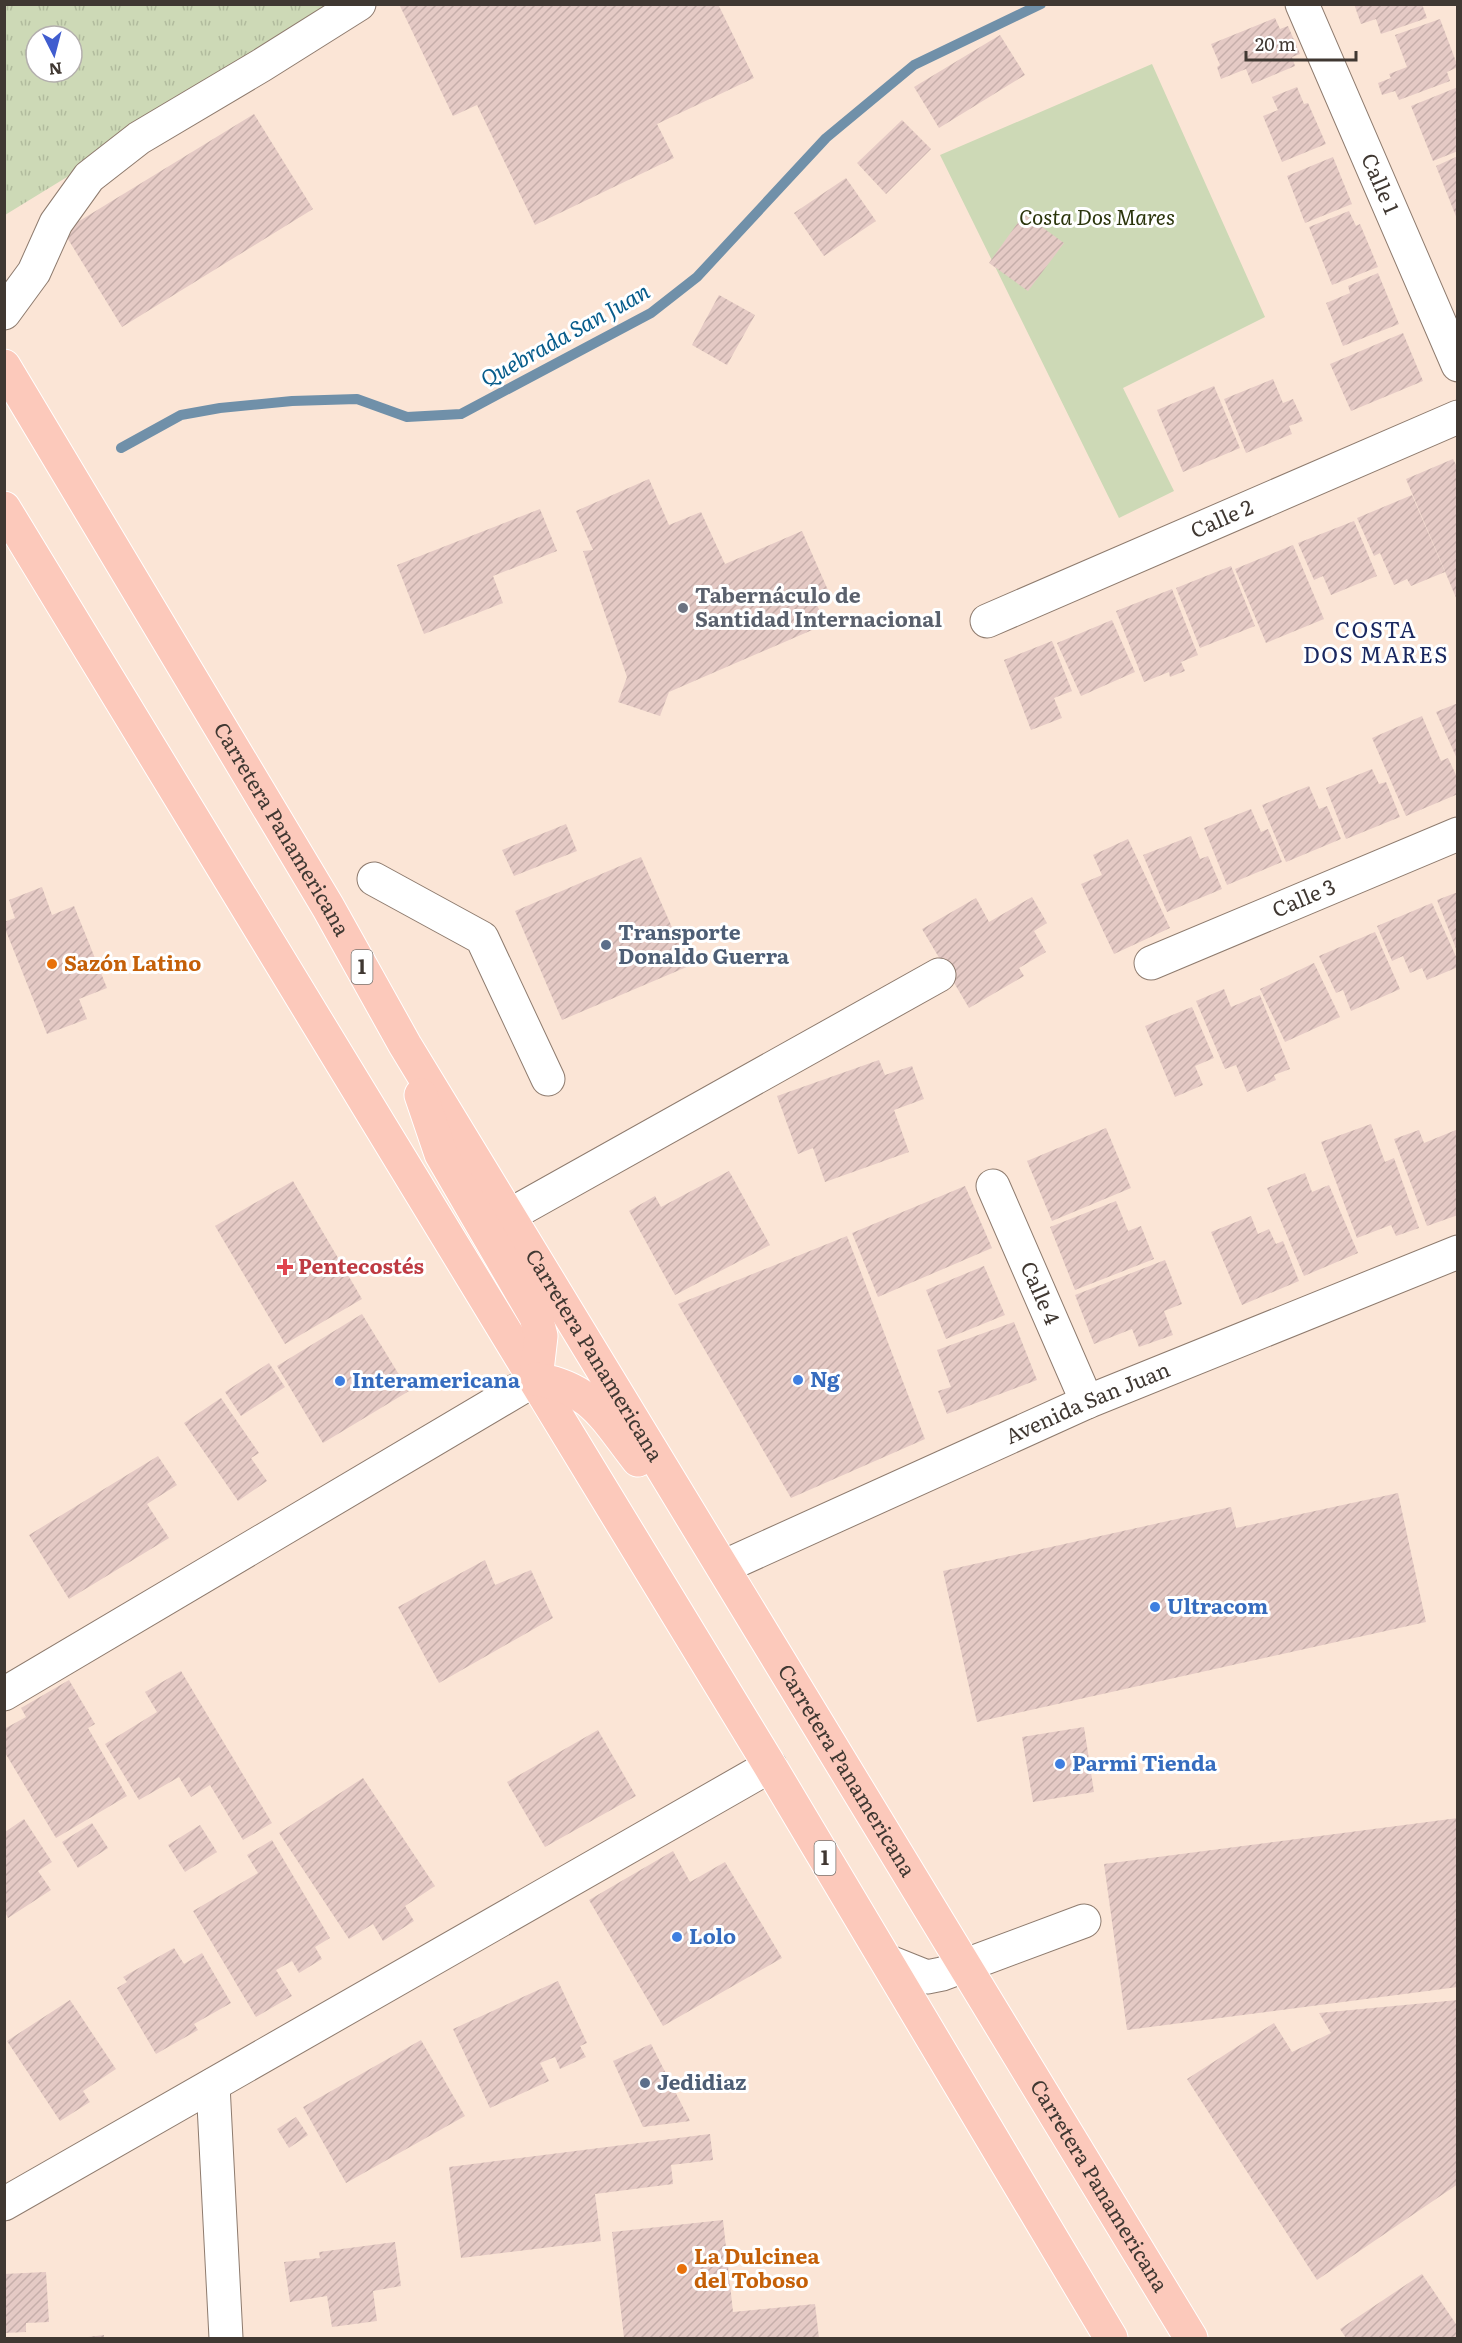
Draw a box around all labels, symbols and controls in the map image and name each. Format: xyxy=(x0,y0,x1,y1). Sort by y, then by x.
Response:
north arrow xyxy=(24,24,84,84)
scale bar xyxy=(1246,24,1356,62)
text: 20 m xyxy=(1255,30,1296,57)
text: N xyxy=(48,57,64,83)
street label: Calle 1 xyxy=(1355,148,1409,219)
park label: Costa Dos Mares xyxy=(1019,200,1175,231)
water label: Quebrada San Juan xyxy=(474,273,655,394)
street label: Calle 2 xyxy=(1185,490,1257,544)
place label: Tabernáculo de Santidad Internacional xyxy=(695,578,942,633)
marker: Tabernáculo de Santidad Internacional xyxy=(676,601,690,615)
district label: COSTA DOS MARES xyxy=(1303,612,1449,670)
street label: Carretera Panamericana xyxy=(208,715,359,941)
street label: Calle 3 xyxy=(1267,869,1340,923)
place label: Transporte Donaldo Guerra xyxy=(618,915,790,970)
marker: Transporte Donaldo Guerra xyxy=(599,938,613,952)
place label: Sazón Latino xyxy=(64,946,201,977)
road number: 1 xyxy=(352,950,372,984)
marker: Sazón Latino xyxy=(45,957,59,971)
street label: Carretera Panamericana xyxy=(519,1242,673,1467)
place label: Pentecostés xyxy=(298,1249,424,1280)
street label: Calle 4 xyxy=(1015,1256,1070,1329)
marker: Pentecostés xyxy=(276,1258,294,1276)
street label: Avenida San Juan xyxy=(1000,1352,1174,1450)
place label: Ng xyxy=(810,1362,840,1393)
place label: Interamericana xyxy=(352,1363,521,1394)
marker: Ng xyxy=(791,1373,805,1387)
marker: Interamericana xyxy=(333,1374,347,1388)
place label: Ultracom xyxy=(1167,1589,1268,1620)
marker: Ultracom xyxy=(1148,1600,1162,1614)
street label: Carretera Panamericana xyxy=(772,1657,925,1882)
place label: Parmi Tienda xyxy=(1072,1746,1218,1777)
marker: Parmi Tienda xyxy=(1053,1757,1067,1771)
road number: 1 xyxy=(814,1841,836,1875)
place label: Lolo xyxy=(689,1919,736,1950)
marker: Lolo xyxy=(670,1930,684,1944)
place label: Jedidiaz xyxy=(657,2065,747,2096)
street label: Carretera Panamericana xyxy=(1024,2073,1178,2298)
marker: Jedidiaz xyxy=(638,2076,652,2090)
place label: La Dulcinea del Toboso xyxy=(694,2239,820,2294)
marker: La Dulcinea del Toboso xyxy=(675,2262,689,2276)

